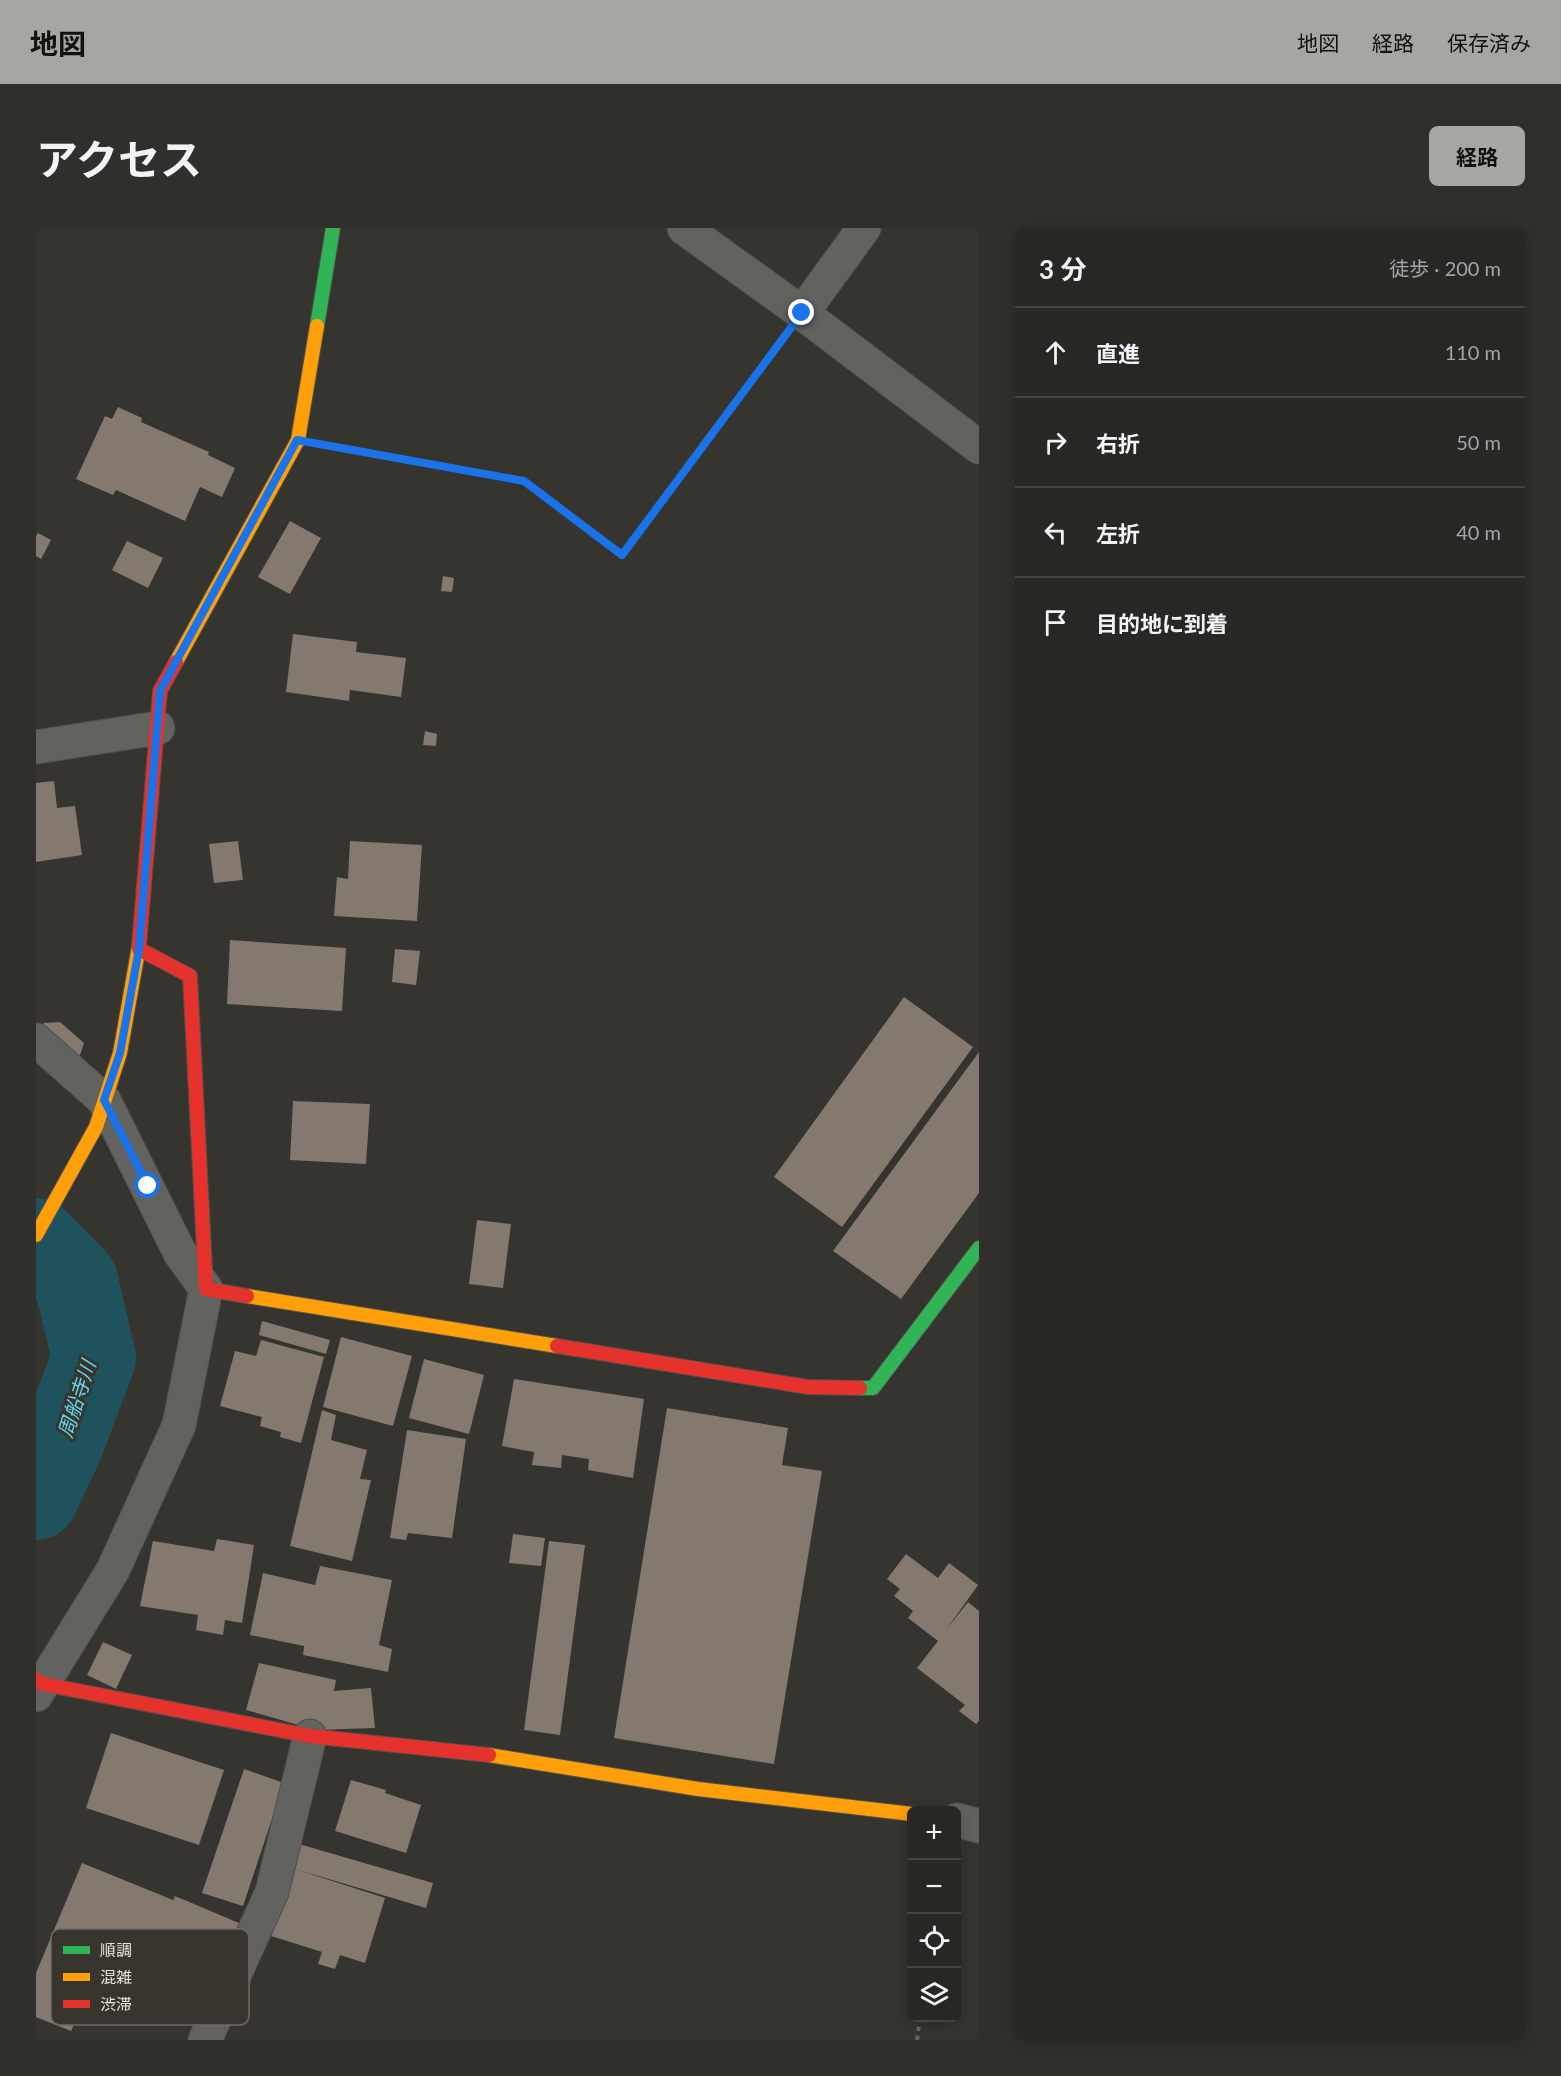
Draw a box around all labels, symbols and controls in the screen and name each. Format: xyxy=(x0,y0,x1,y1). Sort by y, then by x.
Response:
text: 地図 xyxy=(30,26,86,60)
text: 地図 xyxy=(1297,30,1339,55)
text: 経路 xyxy=(1372,30,1414,55)
text: 保存済み xyxy=(1447,30,1531,55)
button: 経路 xyxy=(1429,126,1525,186)
text: アクセス xyxy=(36,134,202,184)
text: 3 分 xyxy=(1039,253,1086,285)
text: 徒歩 · 200 m xyxy=(1389,256,1501,280)
route end xyxy=(788,299,814,325)
icon: ahead xyxy=(1039,336,1072,369)
text: 直進 xyxy=(1096,340,1140,367)
text: 110 m xyxy=(1445,340,1501,364)
icon: right xyxy=(1039,426,1072,459)
text: 右折 xyxy=(1096,430,1140,457)
text: 50 m xyxy=(1456,430,1501,454)
icon: left xyxy=(1039,516,1072,549)
text: 左折 xyxy=(1096,520,1140,547)
text: 40 m xyxy=(1456,520,1501,544)
icon: arrive xyxy=(1039,606,1072,639)
text: 目的地に到着 xyxy=(1096,610,1228,637)
route start xyxy=(134,1172,160,1198)
water label: 周船寺川 xyxy=(52,1355,100,1440)
map controls xyxy=(907,1806,961,2022)
button: + xyxy=(907,1806,961,1860)
button: − xyxy=(907,1860,961,1914)
button: locate xyxy=(907,1914,961,1968)
legend xyxy=(51,1929,249,2025)
text: 順調 xyxy=(100,1940,132,1959)
text: 混雑 xyxy=(100,1967,132,1986)
button: layers xyxy=(907,1968,961,2022)
text: 渋滞 xyxy=(100,1994,132,2013)

